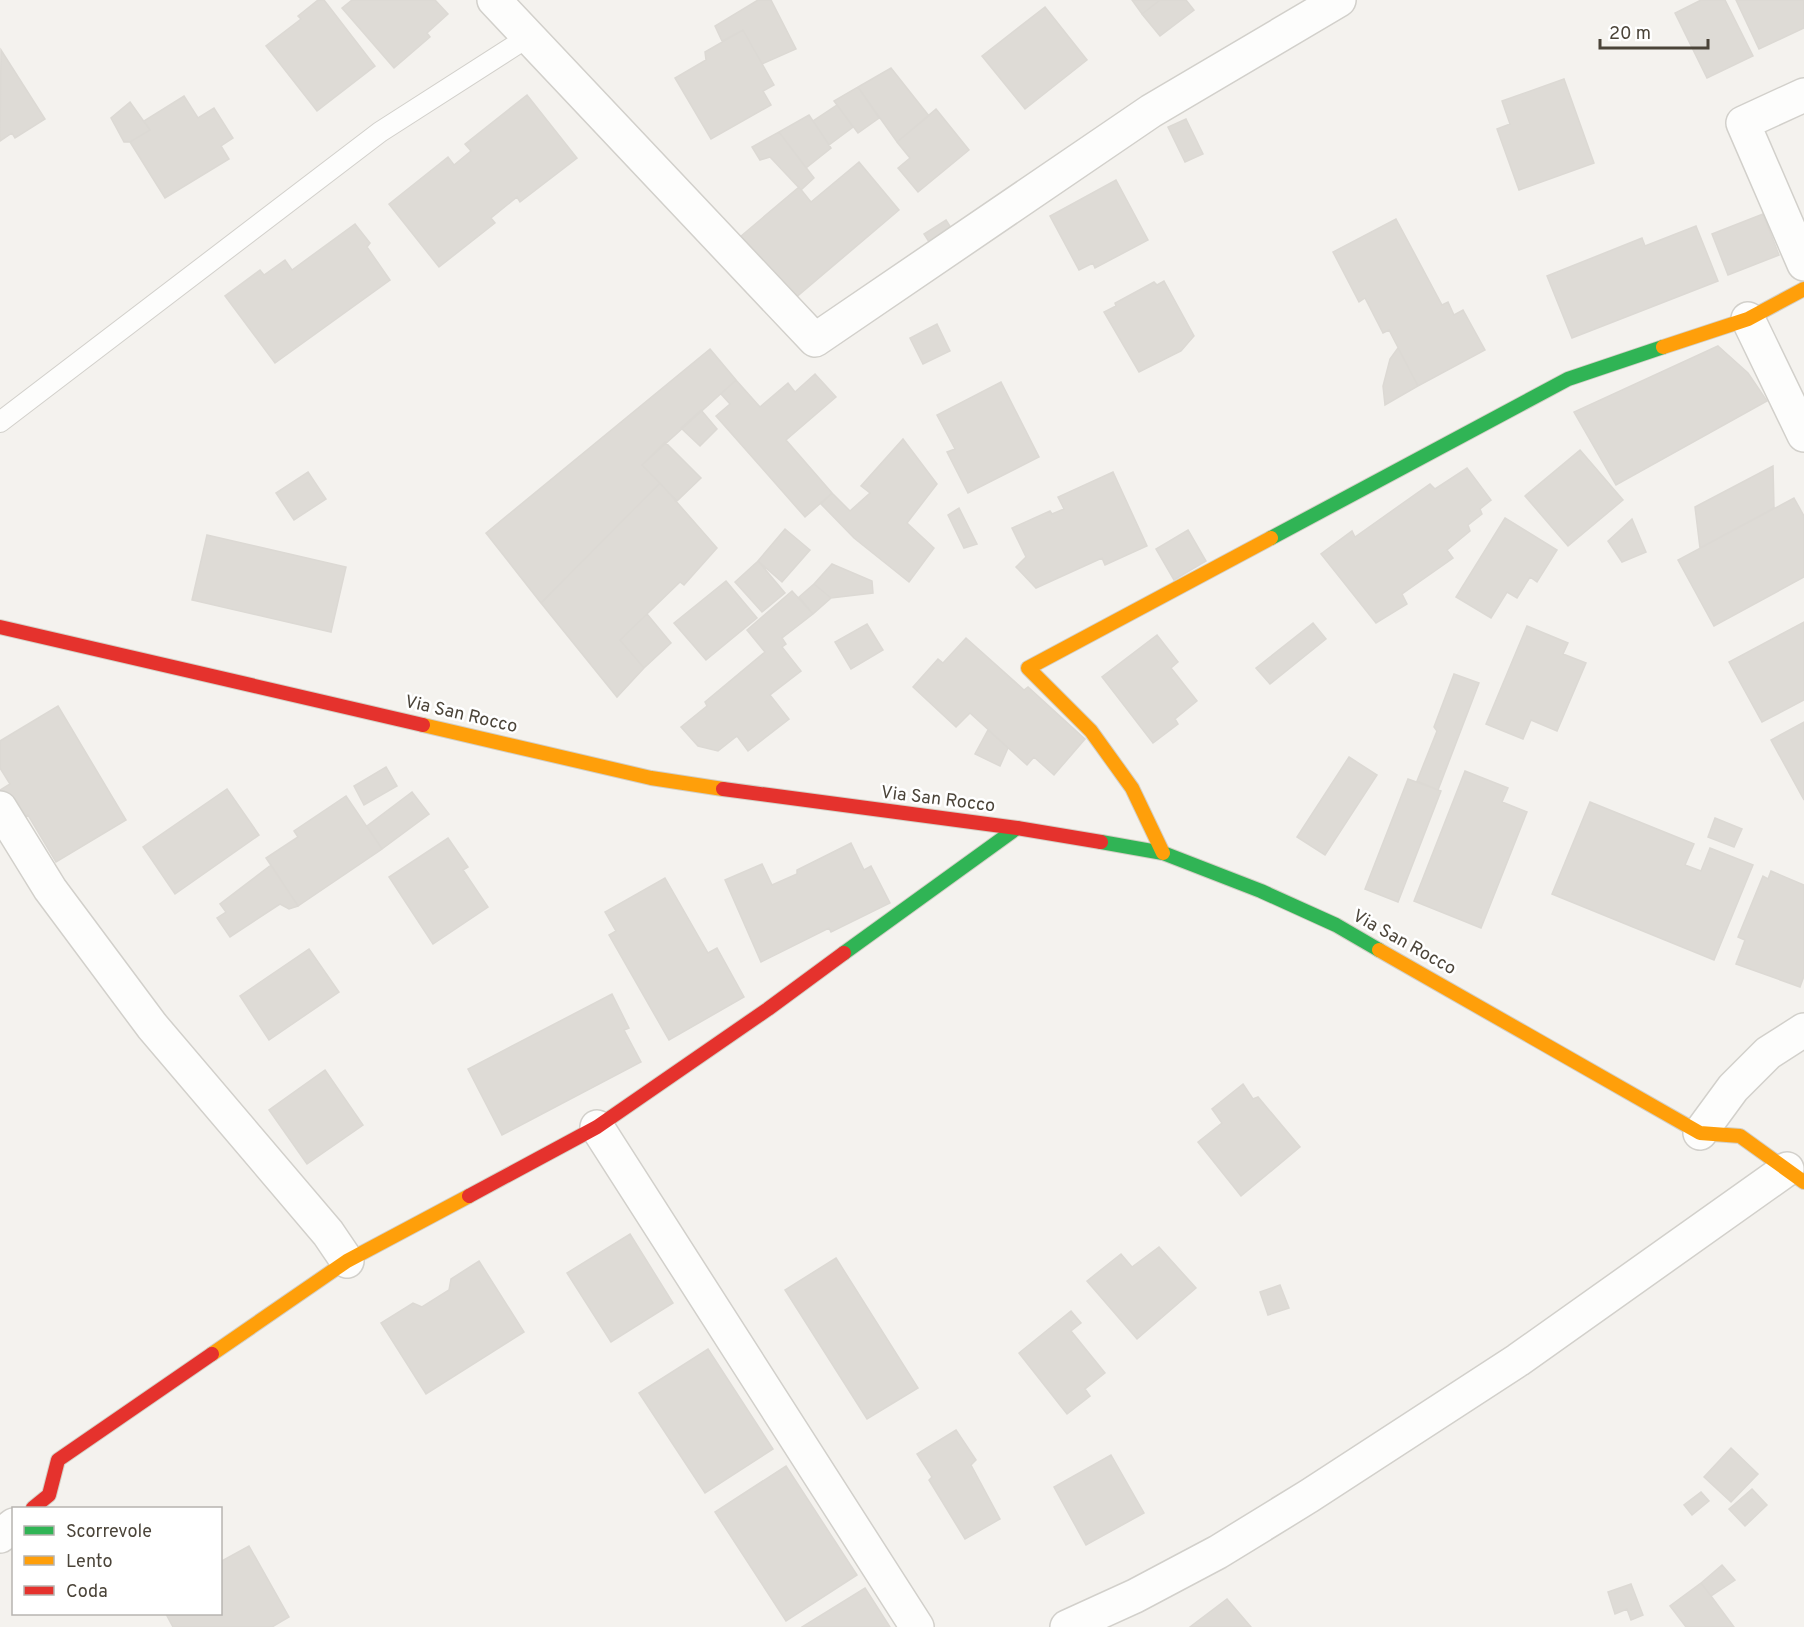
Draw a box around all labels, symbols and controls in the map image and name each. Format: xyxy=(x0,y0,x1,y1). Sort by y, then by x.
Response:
scale bar xyxy=(1600,12,1708,50)
text: 20 m xyxy=(1609,23,1651,46)
street label: Via San Rocco xyxy=(402,691,520,739)
street label: Via San Rocco xyxy=(880,782,996,818)
street label: Via San Rocco xyxy=(1348,905,1460,981)
legend xyxy=(12,1507,222,1615)
text: Scorrevole xyxy=(66,1521,152,1544)
text: Lento xyxy=(66,1551,112,1574)
text: Coda xyxy=(66,1581,108,1604)

